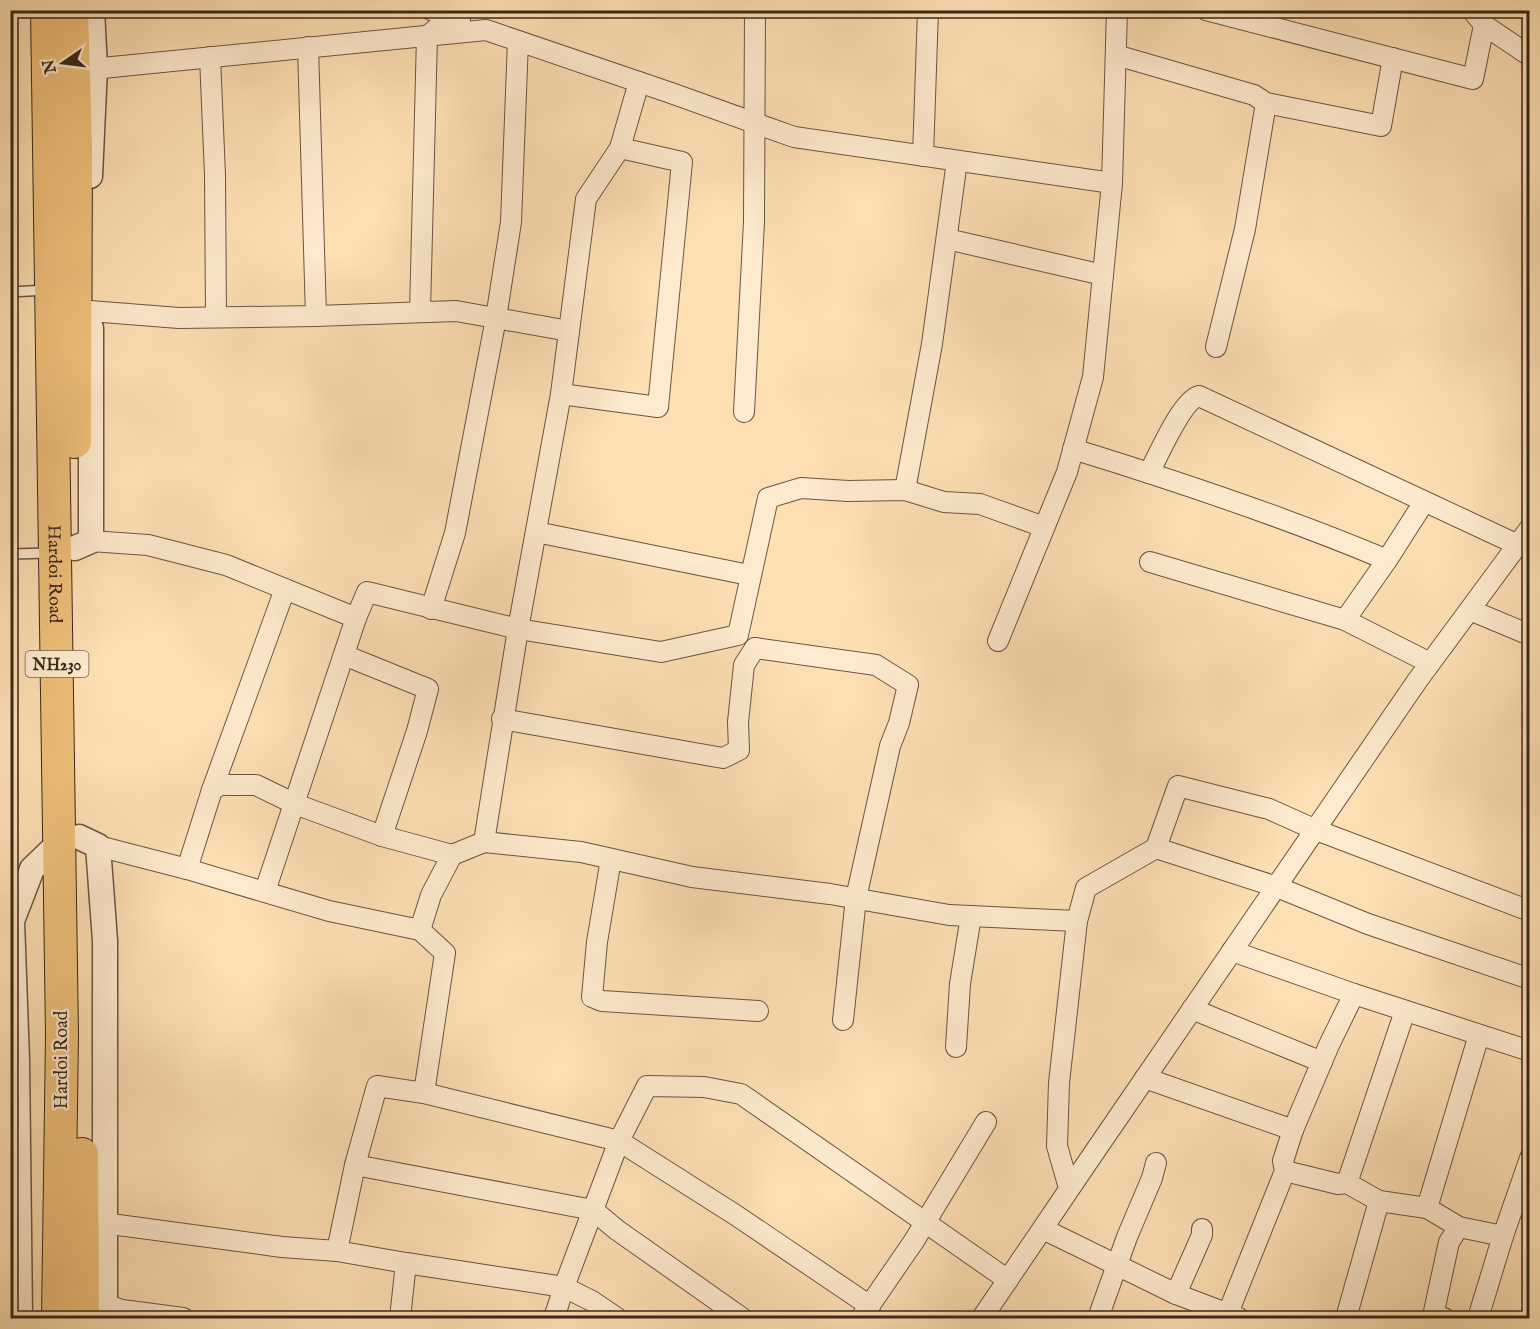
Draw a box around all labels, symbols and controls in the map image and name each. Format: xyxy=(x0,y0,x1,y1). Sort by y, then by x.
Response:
north arrow xyxy=(33,33,93,93)
text: N xyxy=(39,57,62,76)
street label: Hardoi Road xyxy=(42,525,66,624)
road number: NH230 xyxy=(26,651,88,677)
street label: Hardoi Road xyxy=(51,1010,74,1109)

